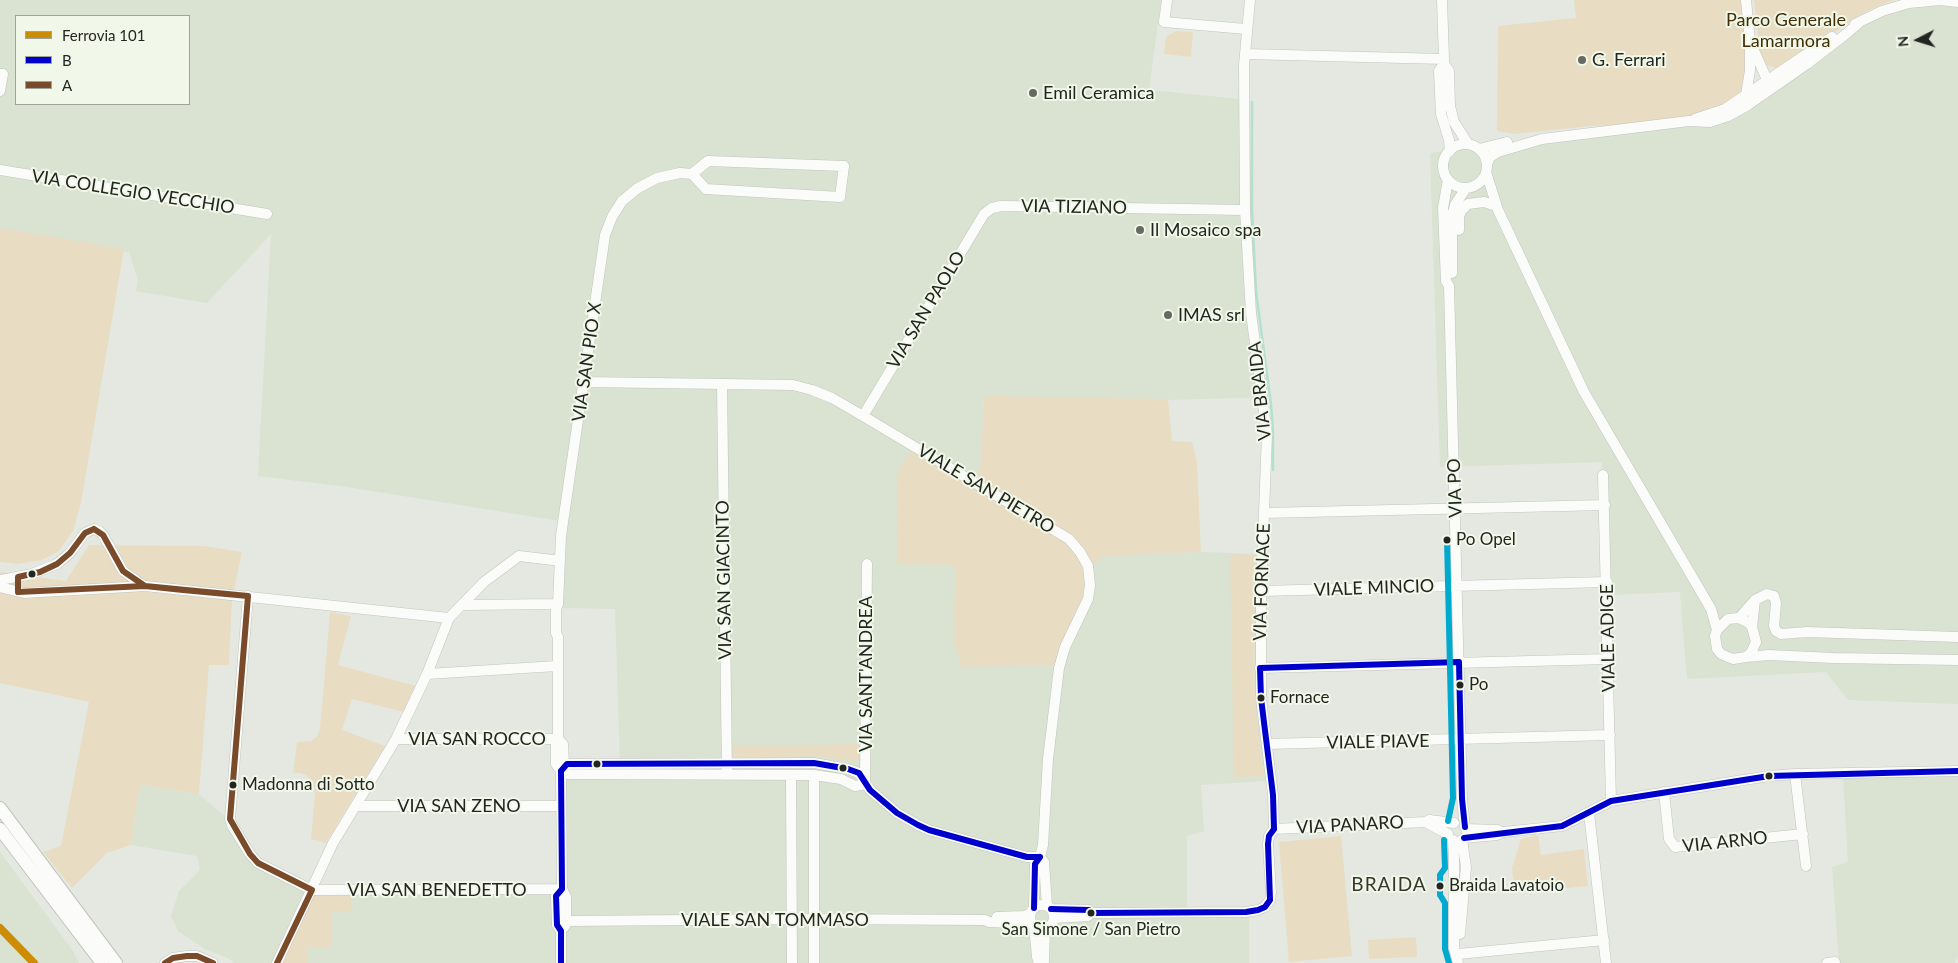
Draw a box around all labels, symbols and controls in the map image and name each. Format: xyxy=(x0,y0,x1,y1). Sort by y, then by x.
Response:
park label: Parco Generale Lamarmora xyxy=(1726,9,1846,52)
legend xyxy=(15,15,190,105)
north arrow xyxy=(1893,15,1943,65)
text: Ferrovia 101 xyxy=(62,26,145,44)
text: N xyxy=(1894,35,1911,47)
place label: G. Ferrari xyxy=(1592,49,1666,71)
text: B xyxy=(62,51,72,69)
marker: G. Ferrari xyxy=(1576,54,1588,66)
text: A xyxy=(62,76,72,94)
place label: Emil Ceramica xyxy=(1043,82,1154,104)
marker: Emil Ceramica xyxy=(1027,87,1039,99)
street label: VIA COLLEGIO VECCHIO xyxy=(30,165,236,219)
street label: VIA TIZIANO xyxy=(1021,195,1127,219)
place label: Il Mosaico spa xyxy=(1150,219,1262,241)
marker: Il Mosaico spa xyxy=(1134,224,1146,236)
street label: VIA SAN PAOLO xyxy=(882,247,970,373)
street label: VIA SAN PIO X xyxy=(568,301,606,423)
place label: IMAS srl xyxy=(1178,304,1245,326)
marker: IMAS srl xyxy=(1162,309,1174,321)
street label: VIA BRAIDA xyxy=(1244,340,1276,442)
street label: VIALE SAN PIETRO xyxy=(914,440,1058,538)
street label: VIA PO xyxy=(1443,458,1467,518)
street label: VIA SAN GIACINTO xyxy=(712,500,736,660)
street label: VIA FORNACE xyxy=(1249,523,1275,641)
place label: Po Opel xyxy=(1456,530,1516,550)
marker: Po Opel xyxy=(1442,535,1452,545)
unlabelled marker xyxy=(27,569,37,579)
street label: VIALE MINCIO xyxy=(1313,575,1435,601)
street label: VIALE ADIGE xyxy=(1596,584,1620,692)
street label: VIA SANT'ANDREA xyxy=(855,596,877,752)
place label: Po xyxy=(1469,675,1488,695)
marker: Po xyxy=(1455,680,1465,690)
place label: Fornace xyxy=(1270,688,1330,708)
marker: Fornace xyxy=(1256,693,1266,703)
street label: VIA SAN ROCCO xyxy=(408,728,546,750)
street label: VIALE PIAVE xyxy=(1326,730,1430,754)
unlabelled marker xyxy=(592,759,602,769)
unlabelled marker xyxy=(838,763,848,773)
unlabelled marker xyxy=(1764,771,1774,781)
place label: Madonna di Sotto xyxy=(242,775,375,795)
marker: Madonna di Sotto xyxy=(228,780,238,790)
street label: VIA SAN ZENO xyxy=(397,795,521,817)
street label: VIA PANARO xyxy=(1296,811,1404,839)
street label: VIA ARNO xyxy=(1681,827,1769,857)
district label: BRAIDA xyxy=(1351,874,1427,896)
place label: Braida Lavatoio xyxy=(1449,876,1564,896)
street label: VIA SAN BENEDETTO xyxy=(347,879,527,901)
marker: Braida Lavatoio xyxy=(1435,881,1445,891)
marker: San Simone / San Pietro xyxy=(1086,908,1096,918)
street label: VIALE SAN TOMMASO xyxy=(681,909,869,931)
place label: San Simone / San Pietro xyxy=(1001,920,1181,940)

